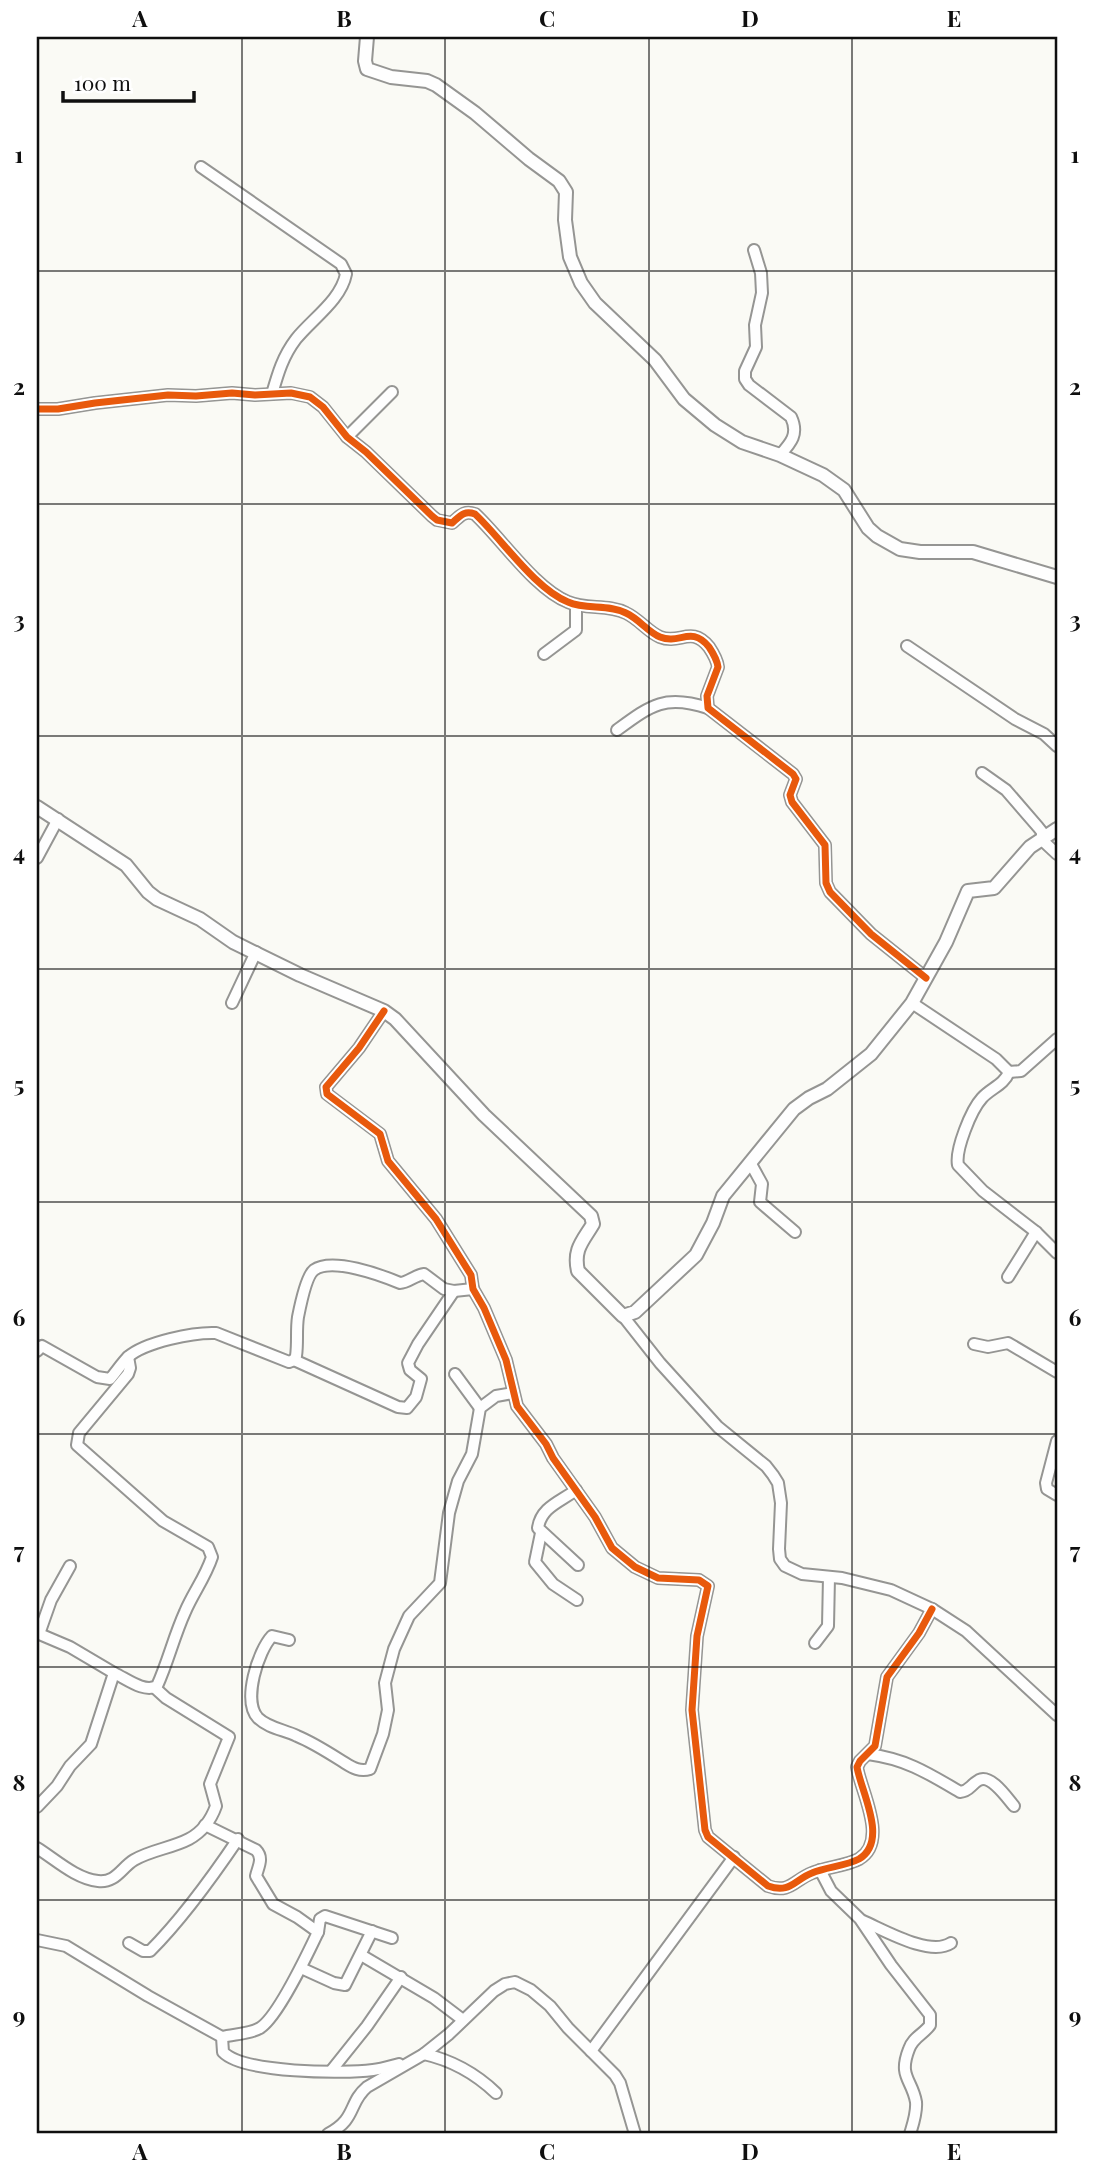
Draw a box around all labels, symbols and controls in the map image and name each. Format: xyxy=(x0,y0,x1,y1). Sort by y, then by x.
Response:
text: A xyxy=(131,2,148,33)
text: B xyxy=(336,2,352,33)
text: C xyxy=(539,2,555,33)
text: D xyxy=(741,2,759,33)
text: E xyxy=(947,2,961,33)
scale bar xyxy=(63,60,194,104)
text: 100 m xyxy=(74,68,131,96)
text: 1 xyxy=(15,138,24,169)
text: 1 xyxy=(1071,138,1080,169)
text: 2 xyxy=(13,370,25,401)
text: 2 xyxy=(1069,370,1081,401)
text: 3 xyxy=(13,603,25,634)
text: 3 xyxy=(1069,603,1081,634)
text: 4 xyxy=(13,836,25,867)
text: 4 xyxy=(1069,836,1081,867)
text: 5 xyxy=(14,1068,24,1099)
text: 5 xyxy=(1070,1068,1080,1099)
text: 6 xyxy=(13,1301,26,1332)
text: 6 xyxy=(1069,1301,1082,1332)
text: 7 xyxy=(14,1534,25,1565)
text: 7 xyxy=(1070,1534,1081,1565)
text: 8 xyxy=(13,1766,25,1797)
text: 8 xyxy=(1069,1766,1081,1797)
text: 9 xyxy=(13,1999,25,2030)
text: 9 xyxy=(1069,1999,1081,2030)
text: A xyxy=(131,2135,148,2166)
text: B xyxy=(336,2135,352,2166)
text: C xyxy=(539,2135,555,2166)
text: D xyxy=(741,2135,759,2166)
text: E xyxy=(947,2135,961,2166)

